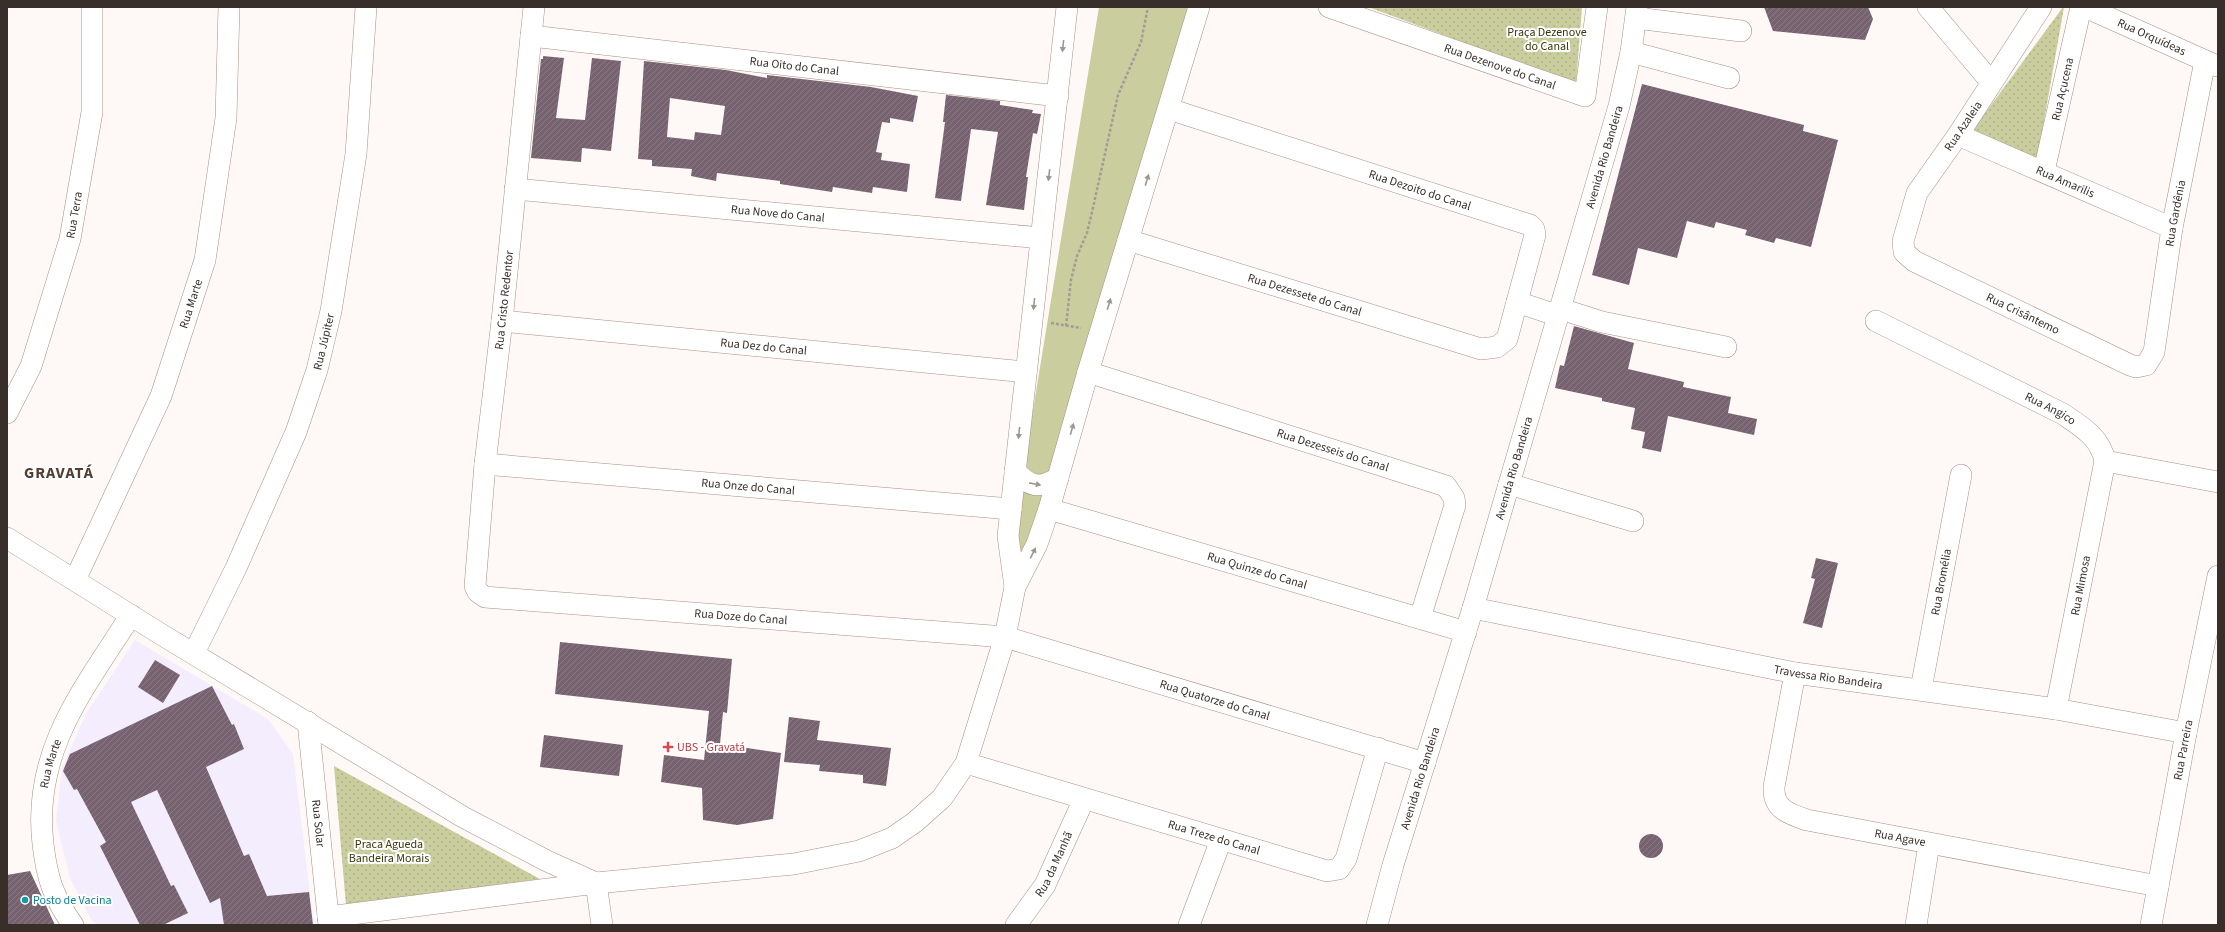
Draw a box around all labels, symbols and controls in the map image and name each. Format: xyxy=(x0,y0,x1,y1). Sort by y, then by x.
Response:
street label: Rua Orquídeas xyxy=(2114,14,2188,60)
park label: Praça Dezenove do Canal xyxy=(1507,24,1587,55)
one-way arrow xyxy=(1060,40,1067,52)
street label: Rua Dezenove do Canal xyxy=(1442,40,1558,94)
street label: Rua Oito do Canal xyxy=(749,53,840,80)
street label: Rua Açucena xyxy=(2048,56,2078,122)
street label: Rua Azaleia xyxy=(1940,98,1986,155)
street label: Avenida Rio Bandeira xyxy=(1582,104,1628,211)
street label: Rua Amarilis xyxy=(2033,162,2097,202)
street label: Rua Dezoito do Canal xyxy=(1367,166,1473,215)
one-way arrow xyxy=(1046,169,1052,181)
one-way arrow xyxy=(1144,174,1150,186)
street label: Rua Gardênia xyxy=(2161,178,2190,248)
street label: Rua Terra xyxy=(62,190,87,240)
street label: Rua Nove do Canal xyxy=(730,201,826,227)
street label: Rua Cristo Redentor xyxy=(491,249,518,351)
street label: Rua Dezessete do Canal xyxy=(1245,269,1364,321)
street label: Rua Marte xyxy=(175,277,207,331)
street label: Rua Crisântemo xyxy=(1983,289,2062,339)
one-way arrow xyxy=(1031,298,1037,310)
one-way arrow xyxy=(1106,298,1112,310)
street label: Rua Júpiter xyxy=(309,311,339,372)
street label: Rua Dez do Canal xyxy=(720,334,808,360)
street label: Rua Angico xyxy=(2022,388,2079,429)
street label: Avenida Rio Bandeira xyxy=(1491,415,1537,522)
one-way arrow xyxy=(1069,423,1075,435)
street label: Rua Dezesseis do Canal xyxy=(1275,425,1391,476)
one-way arrow xyxy=(1016,427,1023,439)
district label: GRAVATÁ xyxy=(24,462,94,484)
street label: Rua Onze do Canal xyxy=(700,475,796,499)
one-way arrow xyxy=(1029,481,1041,487)
one-way arrow xyxy=(1030,547,1036,559)
street label: Rua Bromélia xyxy=(1927,547,1956,617)
street label: Rua Quinze do Canal xyxy=(1205,548,1309,594)
street label: Rua Mimosa xyxy=(2067,554,2095,617)
street label: Rua Doze do Canal xyxy=(694,605,788,629)
street label: Travessa Rio Bandeira xyxy=(1772,661,1884,694)
street label: Rua Quatorze do Canal xyxy=(1158,676,1272,725)
street label: Rua Parreira xyxy=(2170,718,2198,782)
street label: Avenida Rio Bandeira xyxy=(1397,725,1444,832)
street label: Rua Marte xyxy=(36,736,66,790)
place label: UBS - Gravatá xyxy=(677,739,745,756)
marker: UBS - Gravatá xyxy=(662,741,674,753)
street label: Rua Solar xyxy=(307,799,329,849)
street label: Rua Treze do Canal xyxy=(1166,816,1262,860)
street label: Rua Agave xyxy=(1873,825,1927,851)
street label: Rua da Manhã xyxy=(1031,829,1077,901)
park label: Praca Agueda Bandeira Morais xyxy=(349,836,429,867)
place label: Posto de Vacina xyxy=(33,892,112,909)
marker: Posto de Vacina xyxy=(20,895,30,905)

